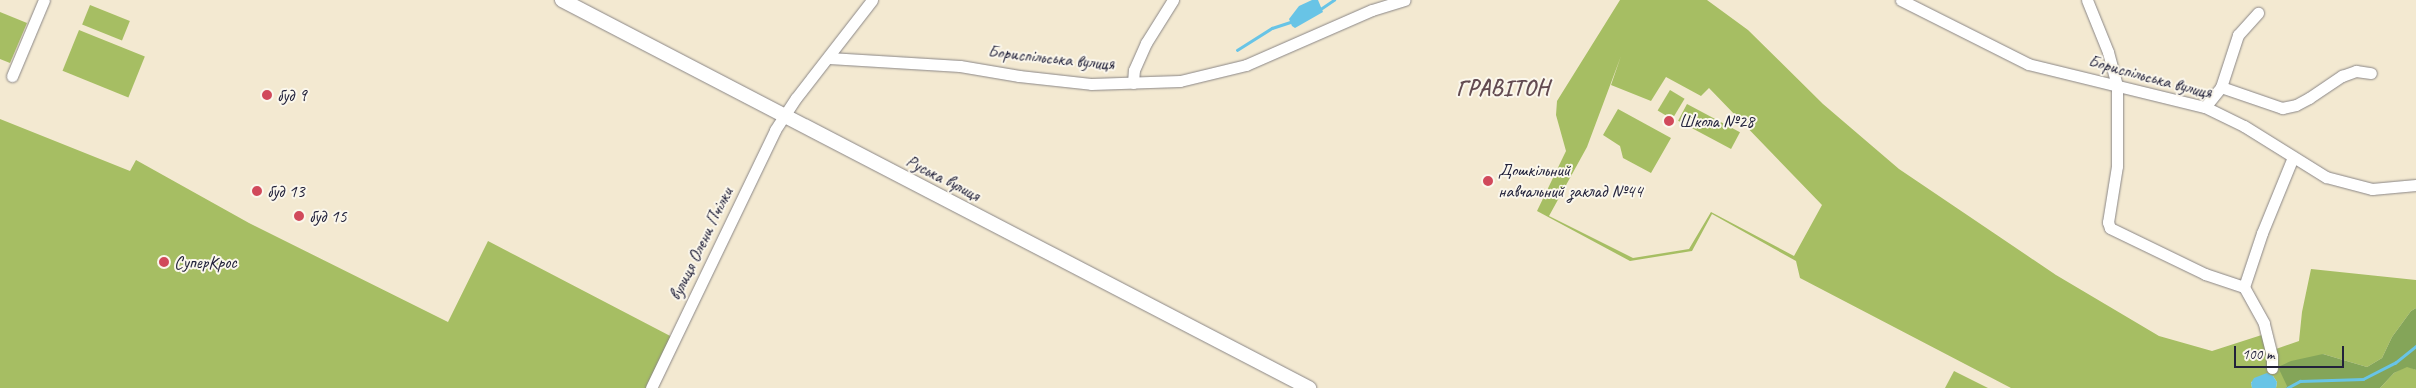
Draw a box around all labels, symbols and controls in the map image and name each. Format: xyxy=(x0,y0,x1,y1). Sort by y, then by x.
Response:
street label: Бориспільська вулиця xyxy=(987,41,1115,75)
street label: Бориспільська вулиця xyxy=(2086,50,2214,104)
district label: ГРАВІТОН xyxy=(1453,76,1553,102)
place label: буд 9 xyxy=(277,84,307,106)
marker: буд 9 xyxy=(261,89,273,101)
place label: Школа №28 xyxy=(1679,110,1754,132)
marker: Школа №28 xyxy=(1663,115,1675,127)
street label: Руська вулиця xyxy=(902,150,984,206)
place label: Дошкільний навчальний заклад №44 xyxy=(1498,160,1643,202)
marker: Дошкільний навчальний заклад №44 xyxy=(1482,175,1494,187)
place label: буд 13 xyxy=(267,180,305,202)
street label: вулиця Олени Пчілки xyxy=(664,184,738,304)
marker: буд 13 xyxy=(251,185,263,197)
place label: буд 15 xyxy=(309,205,347,227)
marker: буд 15 xyxy=(293,210,305,222)
place label: СуперКрос xyxy=(174,251,237,273)
marker: СуперКрос xyxy=(158,256,170,268)
scale bar xyxy=(2236,336,2346,368)
text: 100 m xyxy=(2242,345,2274,364)

